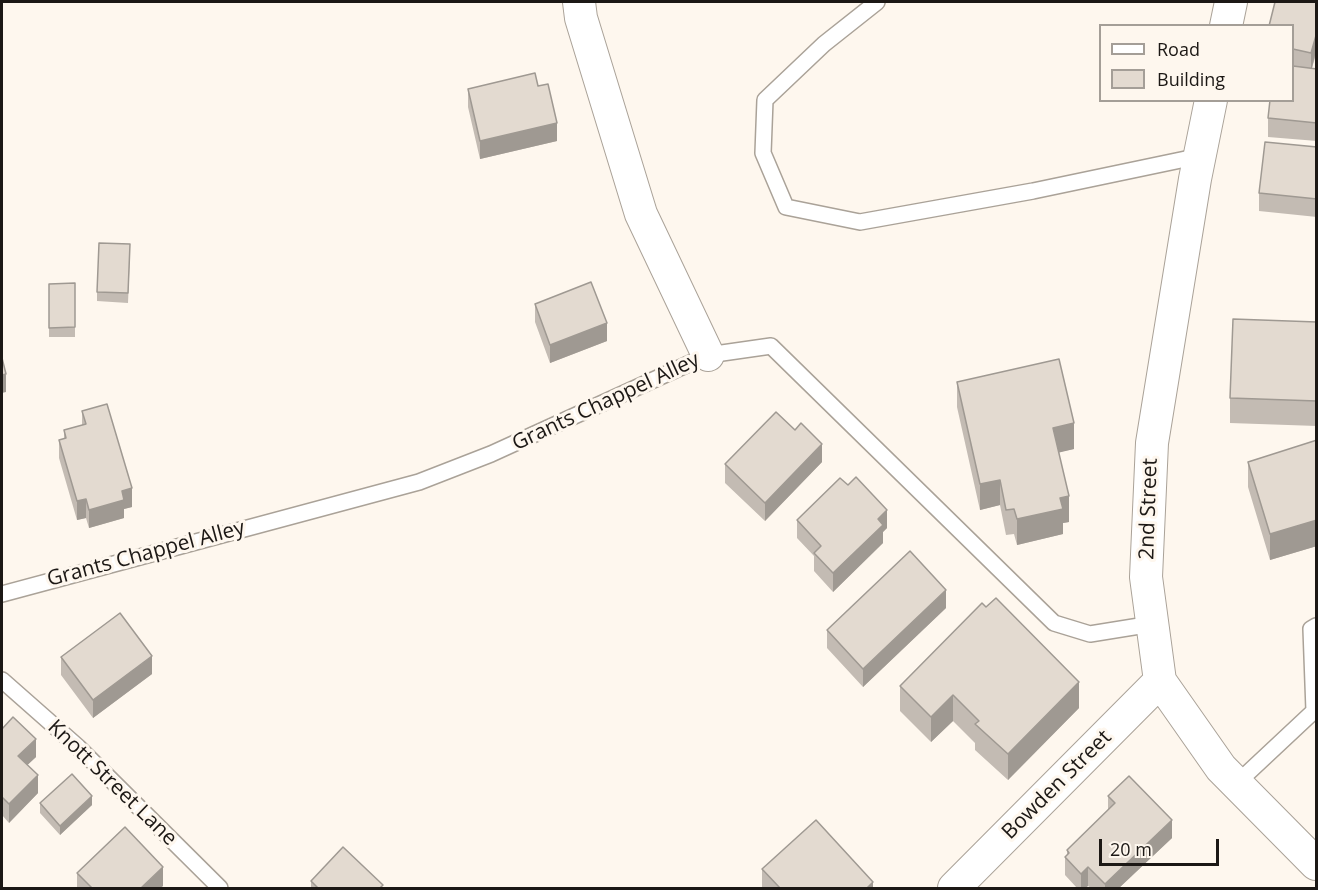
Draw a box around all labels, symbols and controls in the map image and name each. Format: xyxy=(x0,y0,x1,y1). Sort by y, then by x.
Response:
legend xyxy=(1099,24,1294,102)
text: Road xyxy=(1157,37,1200,61)
text: Building xyxy=(1157,67,1225,91)
street label: Grants Chappel Alley xyxy=(508,348,704,456)
street label: 2nd Street xyxy=(1135,458,1163,560)
street label: Grants Chappel Alley xyxy=(44,515,248,593)
street label: Knott Street Lane xyxy=(42,715,182,851)
street label: Bowden Street xyxy=(997,725,1117,845)
scale bar xyxy=(1102,827,1222,865)
text: 20 m xyxy=(1110,837,1152,861)

